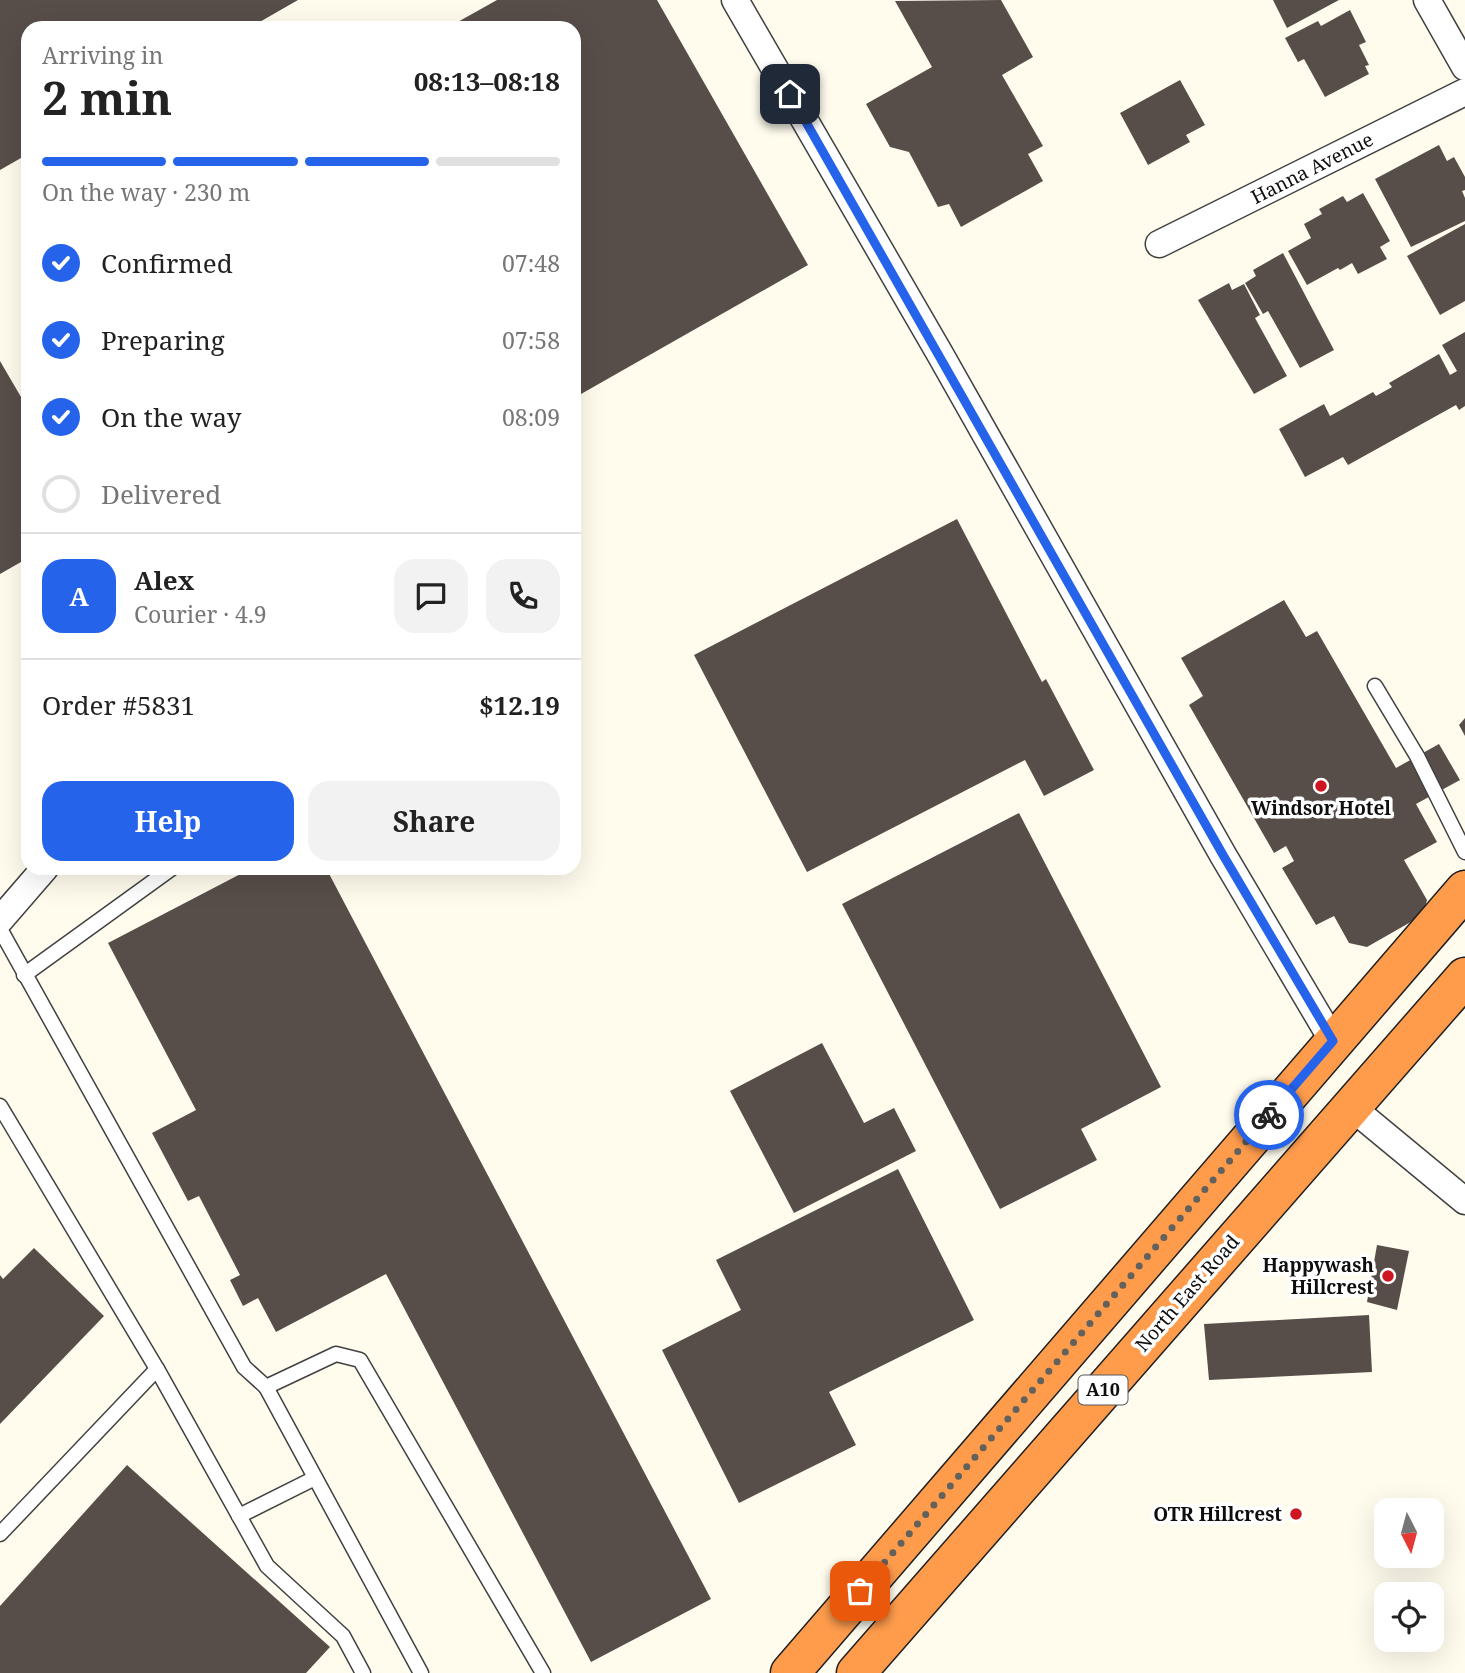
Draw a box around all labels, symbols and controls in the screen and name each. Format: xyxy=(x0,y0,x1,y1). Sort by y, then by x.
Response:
text: Arriving in xyxy=(42,39,163,71)
text: 08:13–08:18 xyxy=(414,63,560,99)
pin xyxy=(760,64,820,124)
text: 2 min xyxy=(42,66,172,128)
icon: home xyxy=(771,75,809,113)
street label: Hanna Avenue xyxy=(1246,126,1378,210)
text: On the way · 230 m xyxy=(42,176,250,208)
icon: check xyxy=(42,244,80,282)
text: Confirmed xyxy=(101,245,233,281)
text: 07:48 xyxy=(502,247,560,279)
icon: check xyxy=(42,321,80,359)
text: Preparing xyxy=(101,322,225,358)
text: 07:58 xyxy=(502,324,560,356)
icon: check xyxy=(42,398,80,436)
text: On the way xyxy=(101,399,241,435)
text: 08:09 xyxy=(502,401,560,433)
text: Delivered xyxy=(101,476,221,512)
button: chat xyxy=(394,559,468,633)
button: phone xyxy=(486,559,560,633)
text: Alex xyxy=(134,562,194,598)
text: A xyxy=(69,578,89,614)
text: Courier · 4.9 xyxy=(134,598,267,630)
text: Order #5831 xyxy=(42,687,195,723)
text: $12.19 xyxy=(479,687,560,723)
marker: Windsor Hotel xyxy=(1313,778,1329,794)
button: Help xyxy=(42,781,294,861)
button: Share xyxy=(308,781,560,861)
place label: Windsor Hotel xyxy=(1251,795,1391,821)
courier xyxy=(1234,1080,1304,1150)
icon: bike xyxy=(1250,1096,1288,1134)
street label: North East Road xyxy=(1129,1229,1245,1357)
place label: Happywash Hillcrest xyxy=(1262,1252,1374,1300)
marker: Happywash Hillcrest xyxy=(1380,1268,1396,1284)
road number: A10 xyxy=(1078,1376,1128,1405)
north arrow xyxy=(1374,1498,1444,1568)
map controls xyxy=(1374,1498,1444,1652)
place label: OTR Hillcrest xyxy=(1153,1501,1282,1527)
marker: OTR Hillcrest xyxy=(1288,1506,1304,1522)
pin xyxy=(830,1561,890,1621)
icon: bag xyxy=(841,1572,879,1610)
button: locate xyxy=(1374,1582,1444,1652)

